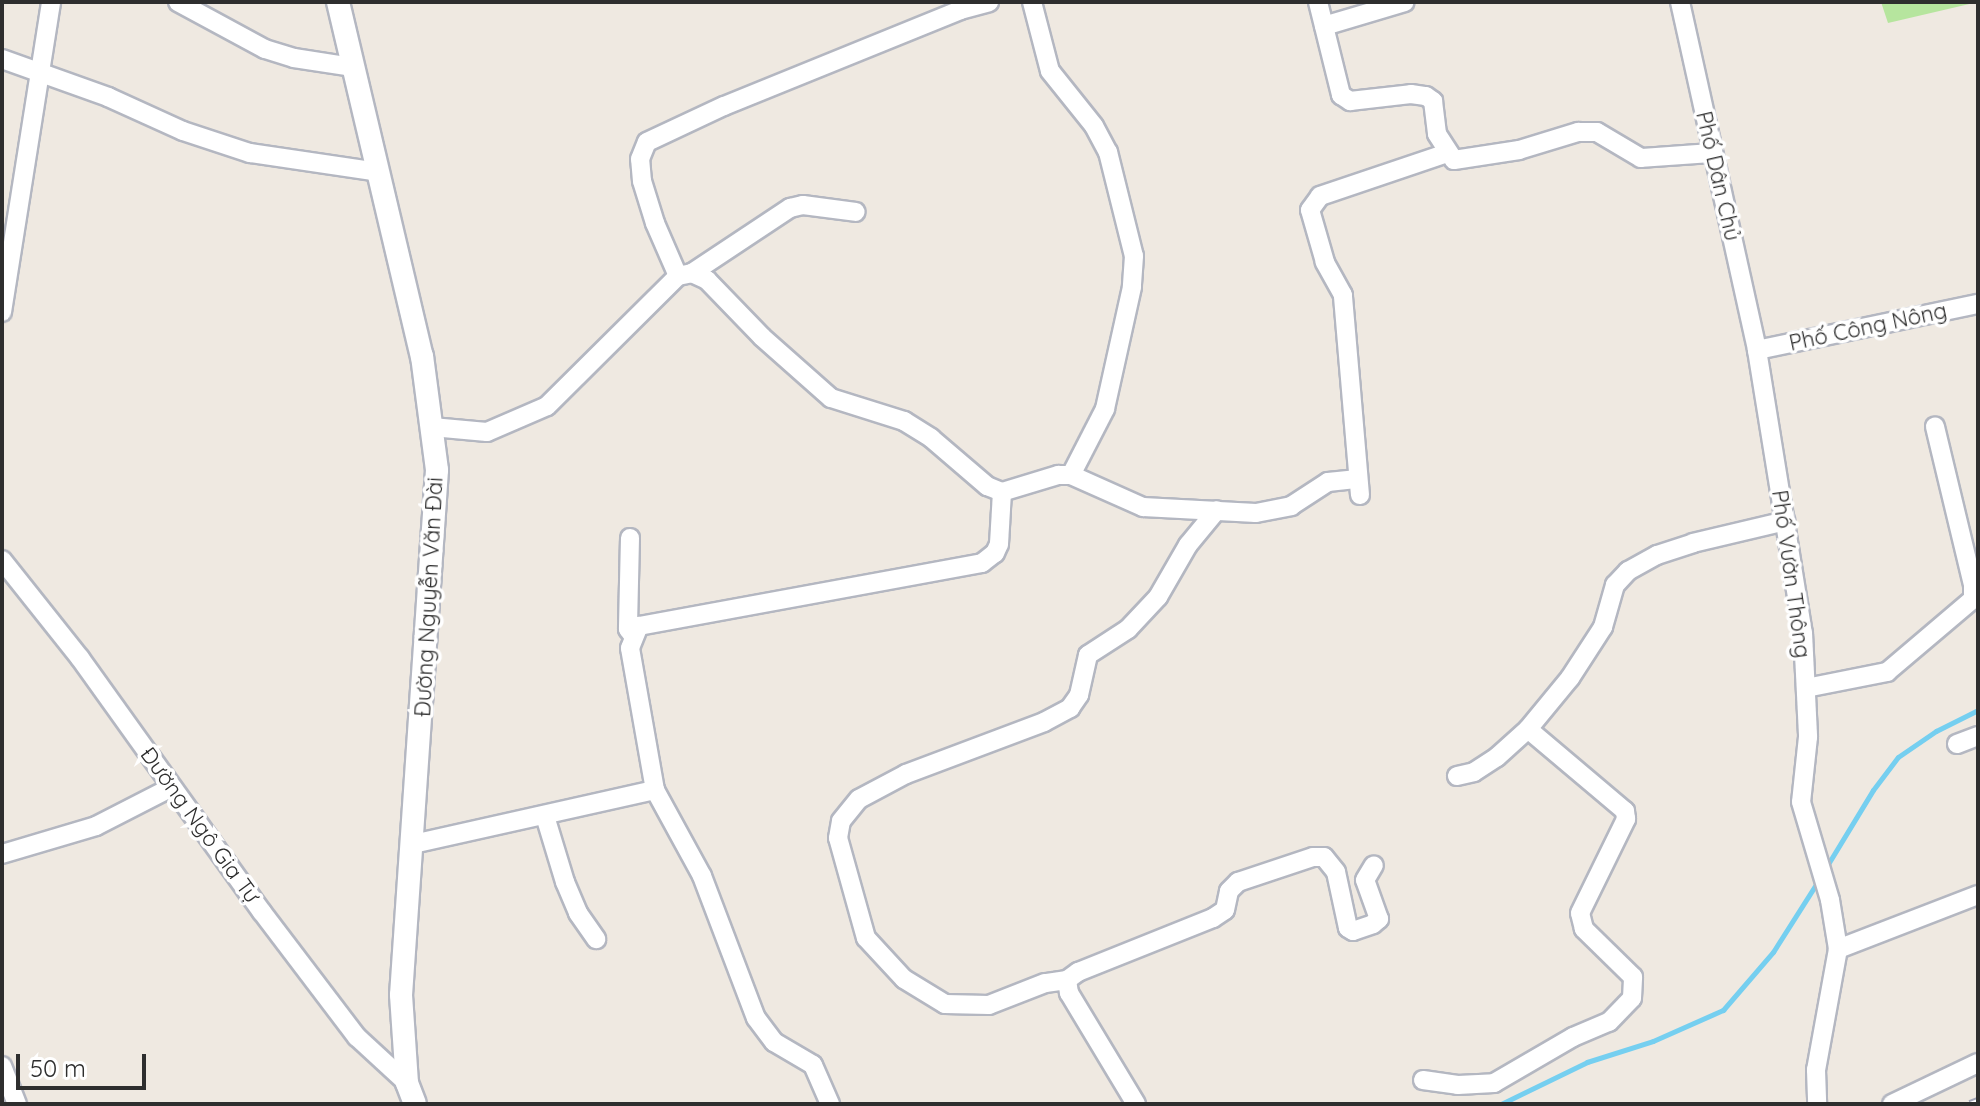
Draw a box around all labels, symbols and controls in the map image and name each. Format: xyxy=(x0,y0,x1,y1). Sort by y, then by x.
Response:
street label: Phố Dân Chủ xyxy=(1690,109,1746,243)
street label: Phố Công Nông xyxy=(1787,297,1949,357)
street label: Đường Nguyễn Văn Đài xyxy=(410,476,448,718)
street label: Phố Vườn Thông xyxy=(1766,488,1816,660)
street label: Đường Ngô Gia Tự xyxy=(135,742,265,908)
scale bar xyxy=(20,1038,150,1088)
text: 50 m xyxy=(30,1053,86,1083)

